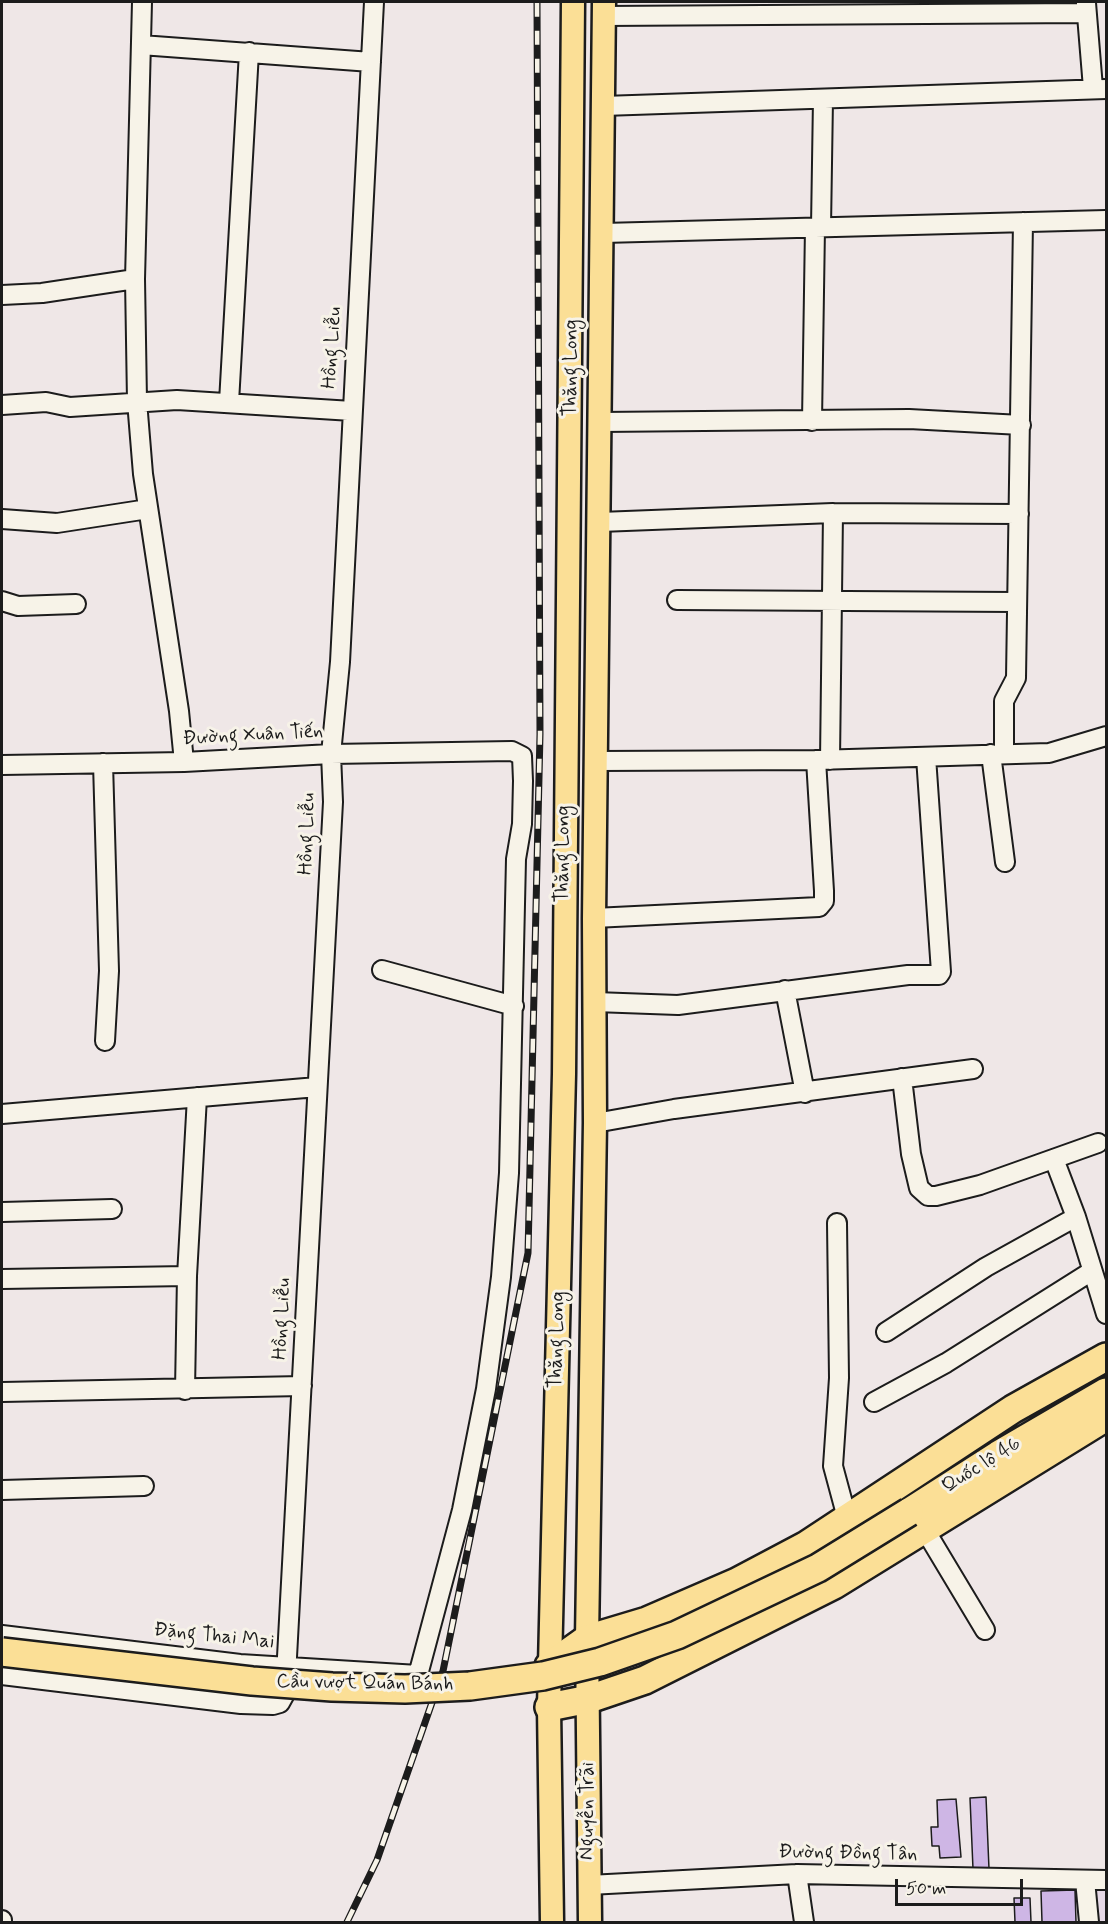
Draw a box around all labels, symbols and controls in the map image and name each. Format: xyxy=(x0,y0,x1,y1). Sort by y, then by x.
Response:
street label: Hồng Liễu xyxy=(318,306,348,390)
street label: Thăng Long xyxy=(559,319,585,417)
street label: Đường Xuân Tiến xyxy=(182,720,324,752)
street label: Hồng Liễu xyxy=(295,793,321,875)
street label: Thăng Long xyxy=(551,805,577,903)
street label: Hồng Liễu xyxy=(269,1277,297,1361)
street label: Thăng Long xyxy=(544,1291,572,1389)
street label: Quốc lộ 46 xyxy=(938,1432,1026,1500)
street label: Đặng Thai Mai xyxy=(152,1619,276,1655)
street label: Cầu vượt Quán Bánh xyxy=(276,1670,454,1698)
street label: Nguyễn Trãi xyxy=(577,1762,601,1860)
street label: Đường Đồng Tân xyxy=(778,1841,918,1867)
scale bar xyxy=(898,1867,1026,1905)
text: 50 m xyxy=(906,1877,946,1901)

